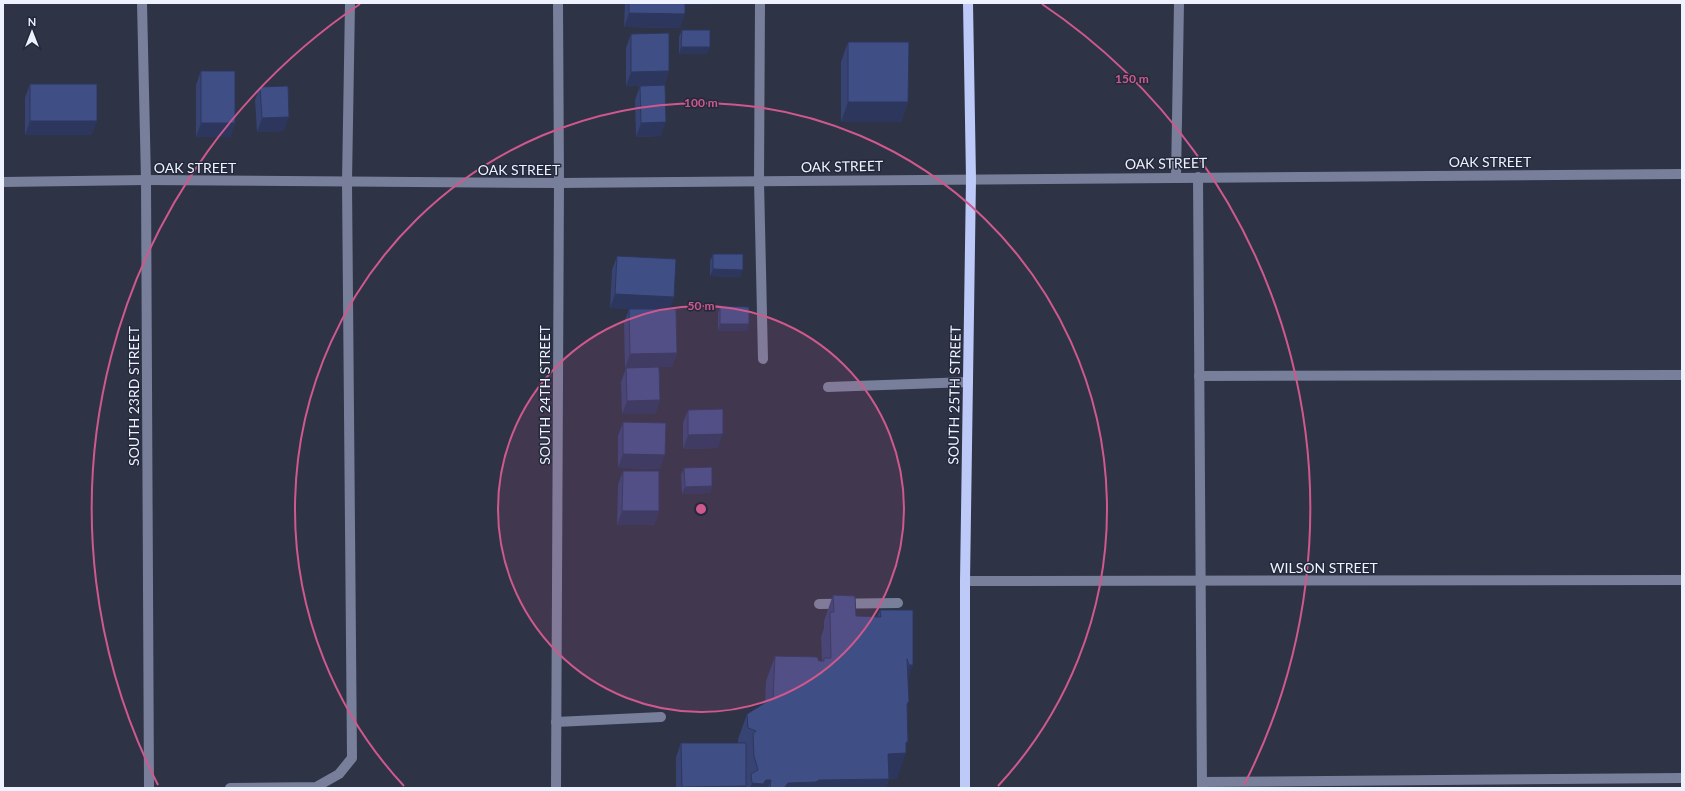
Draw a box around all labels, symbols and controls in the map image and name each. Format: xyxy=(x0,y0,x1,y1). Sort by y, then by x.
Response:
north arrow xyxy=(12,12,52,52)
text: N xyxy=(28,15,36,28)
text: 150 m xyxy=(1115,71,1149,86)
text: 100 m xyxy=(684,95,718,110)
street label: OAK STREET xyxy=(1449,153,1532,170)
street label: OAK STREET xyxy=(1125,154,1208,172)
street label: OAK STREET xyxy=(801,157,884,175)
street label: OAK STREET xyxy=(154,159,237,176)
street label: OAK STREET xyxy=(478,161,561,178)
text: 50 m xyxy=(688,298,714,313)
street label: SOUTH 25TH STREET xyxy=(944,324,964,465)
street label: SOUTH 23RD STREET xyxy=(125,325,142,466)
street label: SOUTH 24TH STREET xyxy=(536,325,553,465)
centre of rings xyxy=(694,502,708,516)
street label: WILSON STREET xyxy=(1270,559,1379,576)

